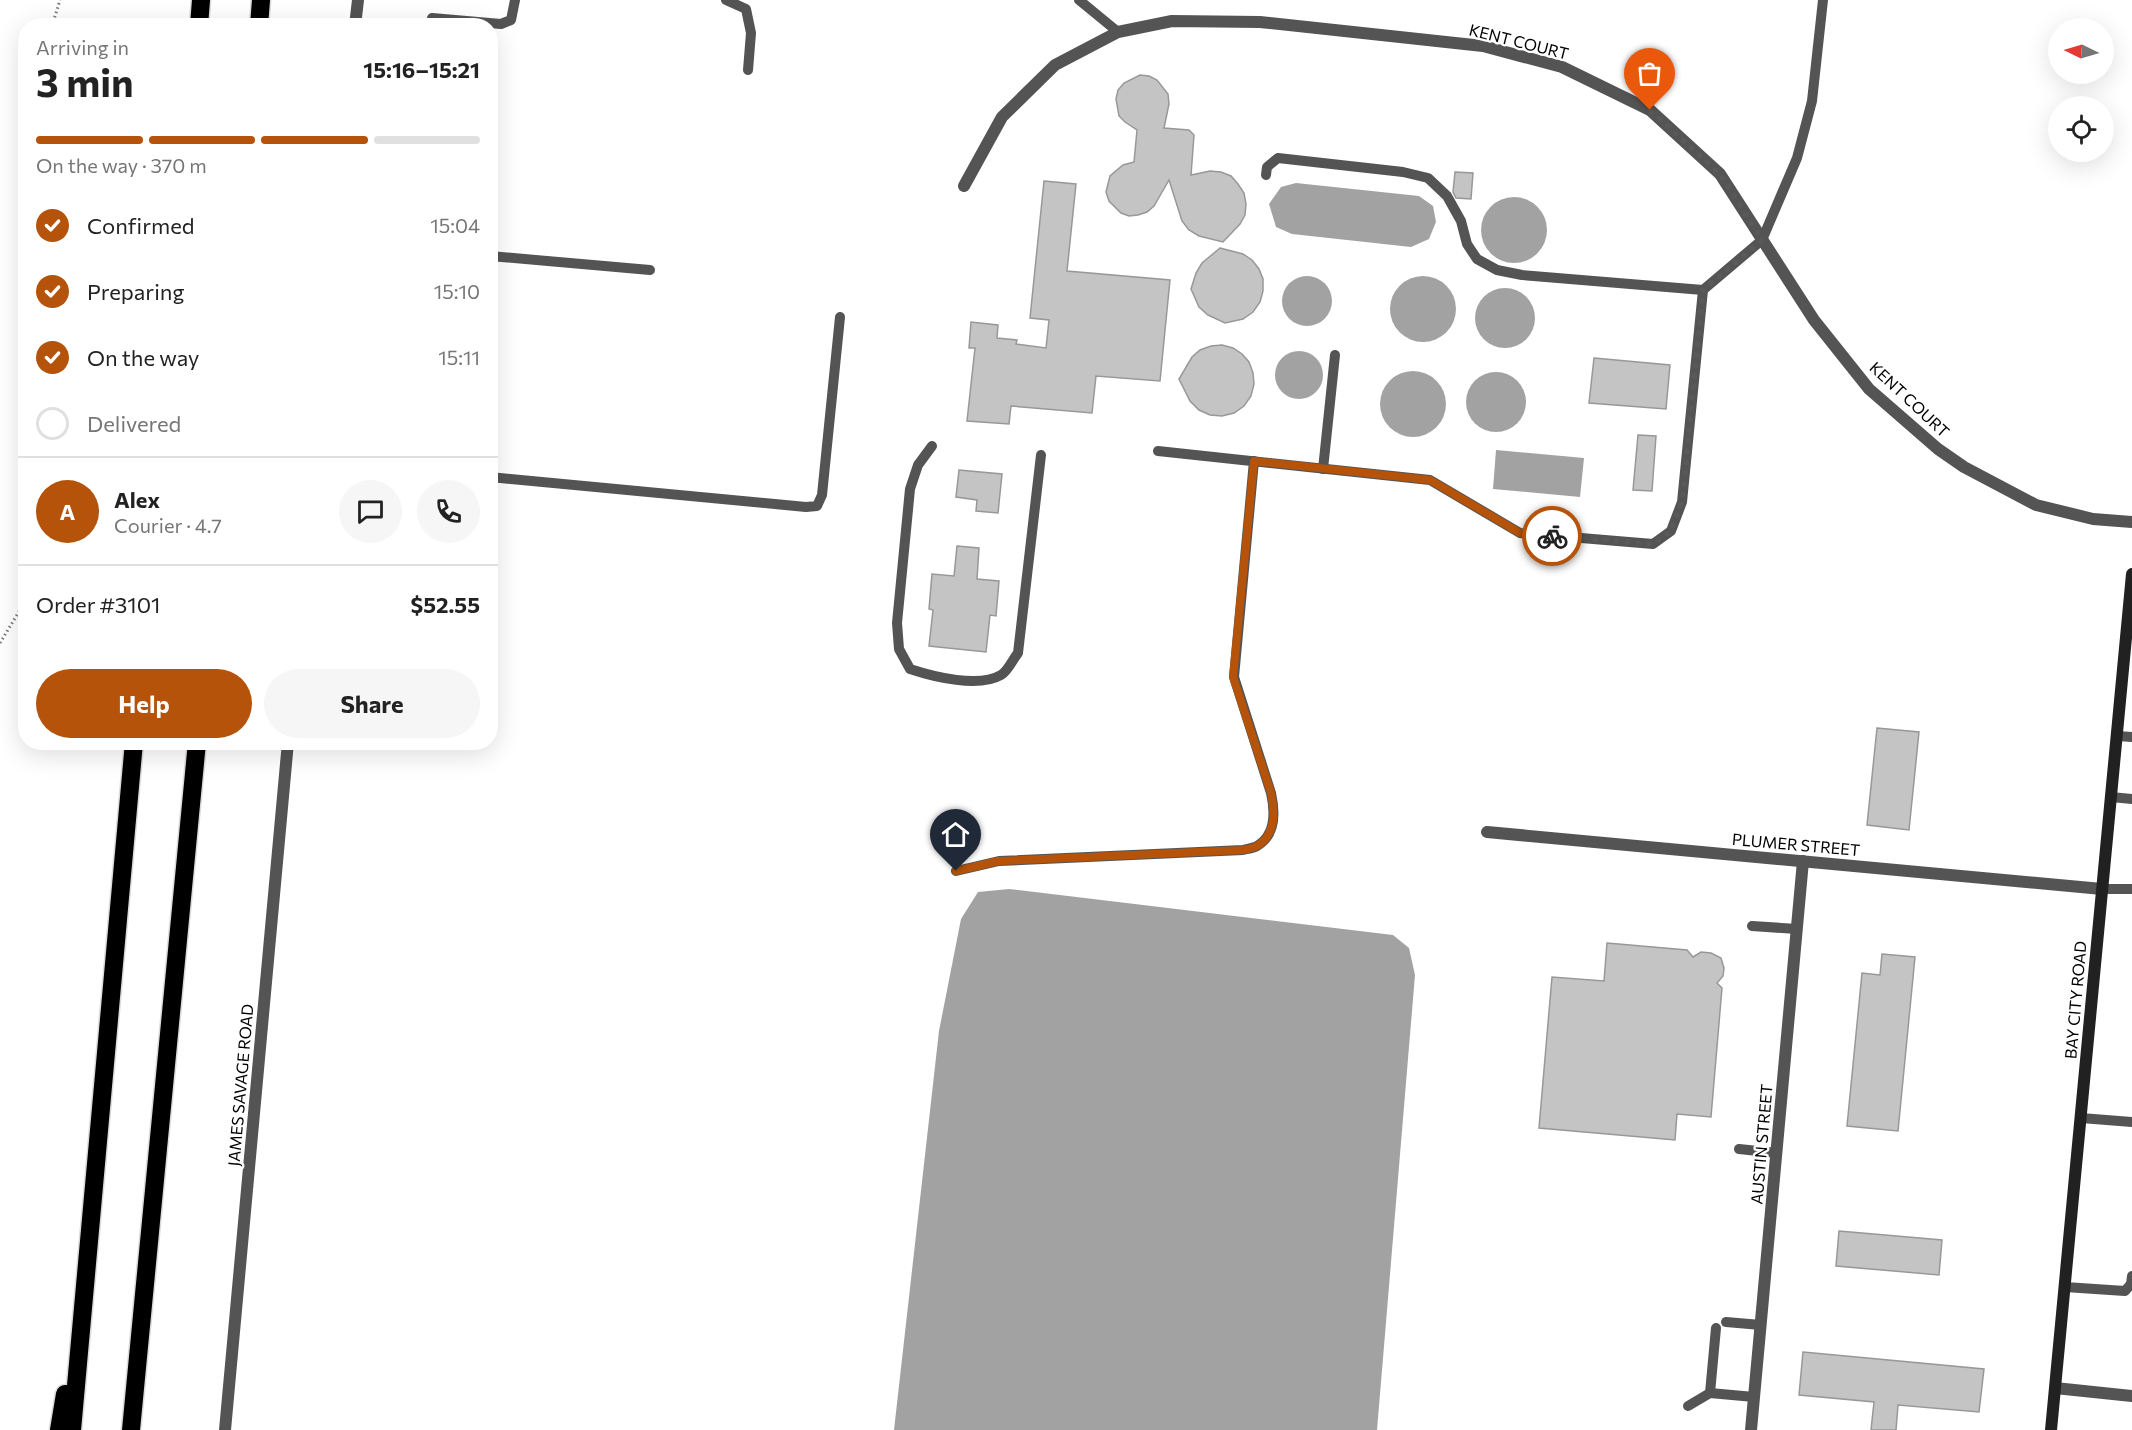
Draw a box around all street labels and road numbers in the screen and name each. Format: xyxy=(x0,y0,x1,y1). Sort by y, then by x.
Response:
street label: KENT COURT xyxy=(1467,19,1571,63)
street label: KENT COURT xyxy=(1866,357,1954,441)
street label: PLUMER STREET xyxy=(1731,829,1861,859)
street label: BAY CITY ROAD xyxy=(2060,940,2090,1060)
street label: JAMES SAVAGE ROAD xyxy=(223,1003,257,1167)
street label: AUSTIN STREET xyxy=(1746,1083,1776,1205)

